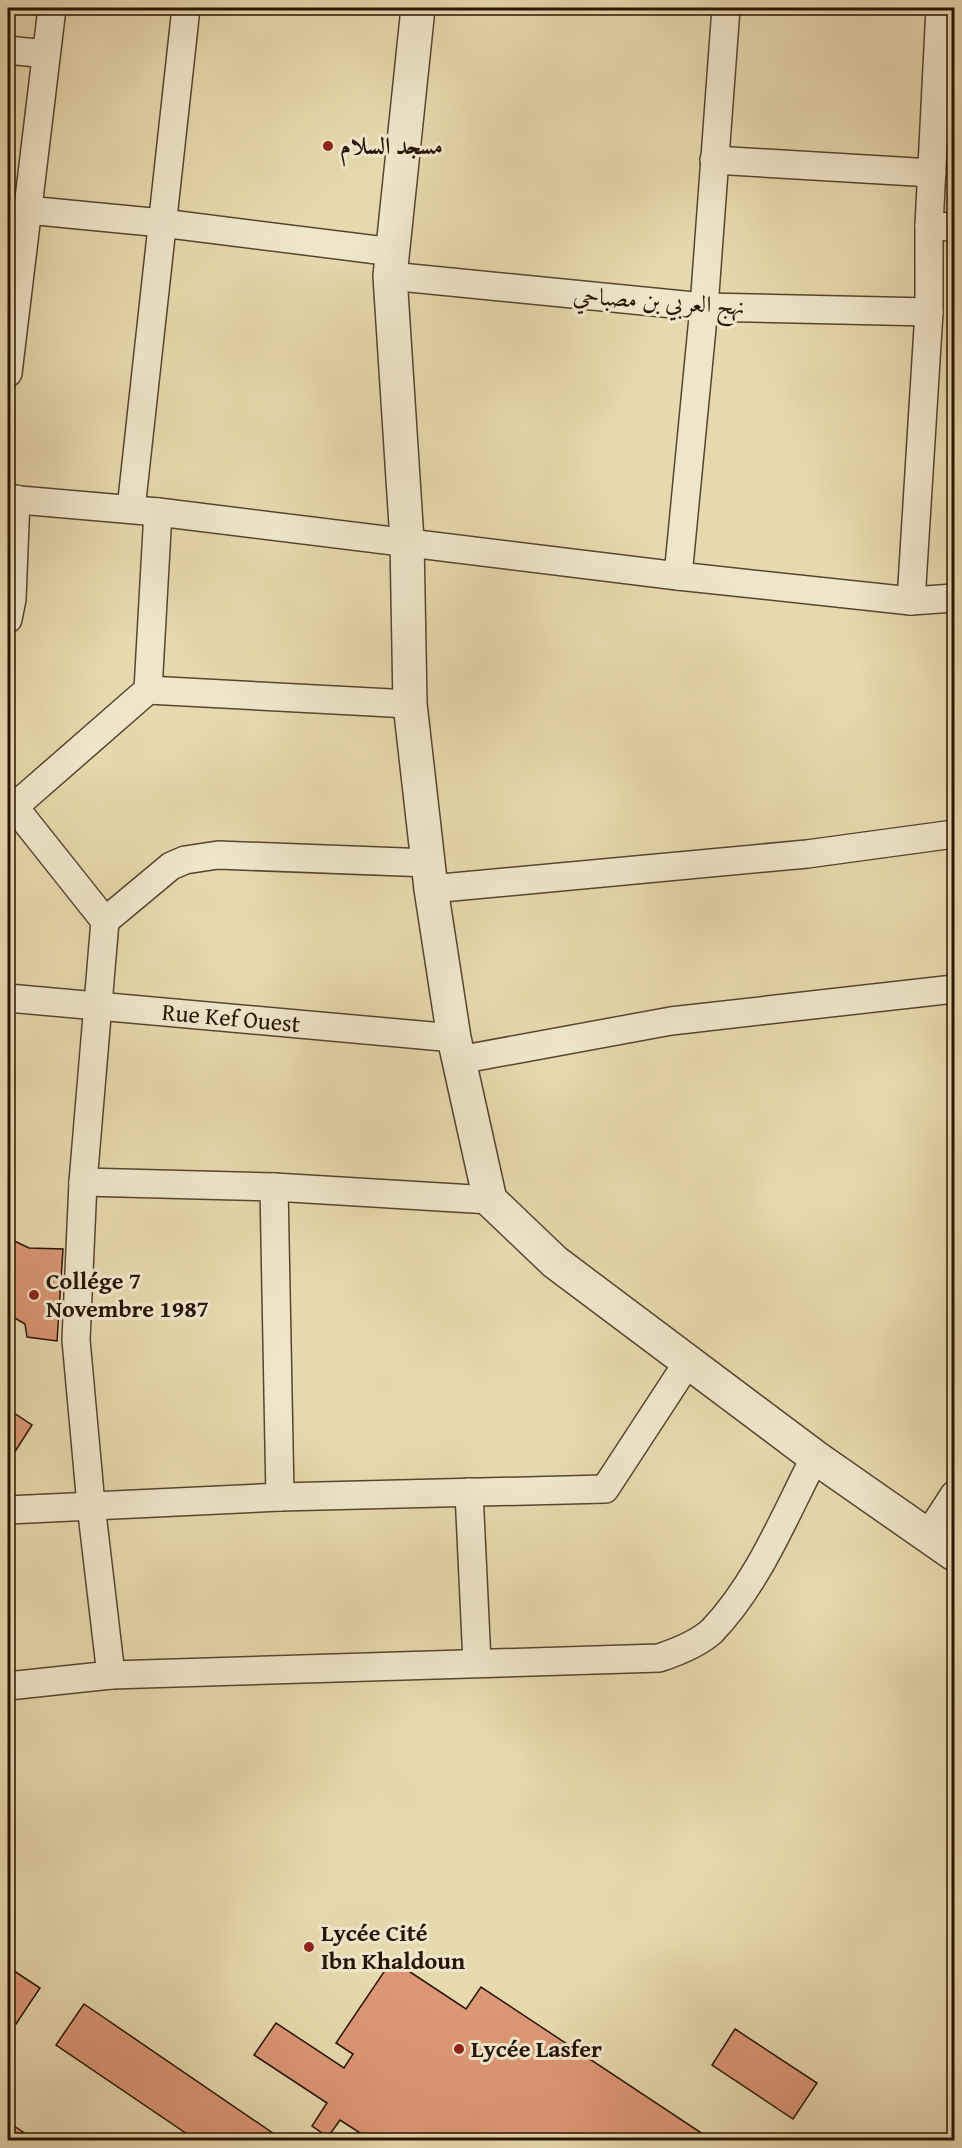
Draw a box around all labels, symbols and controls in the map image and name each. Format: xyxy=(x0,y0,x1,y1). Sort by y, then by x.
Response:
place label: مسجد السلام xyxy=(340,128,443,167)
marker: مسجد السلام xyxy=(321,139,335,153)
street label: نهج العربي بن مصباحي xyxy=(572,277,746,328)
street label: Rue Kef Ouest xyxy=(161,994,302,1041)
place label: Collége 7 Novembre 1987 xyxy=(46,1263,209,1326)
marker: Collége 7 Novembre 1987 xyxy=(27,1288,41,1302)
place label: Lycée Cité Ibn Khaldoun xyxy=(321,1915,465,1978)
marker: Lycée Cité Ibn Khaldoun xyxy=(302,1940,316,1954)
place label: Lycée Lasfer xyxy=(471,2031,602,2066)
marker: Lycée Lasfer xyxy=(452,2042,466,2056)

